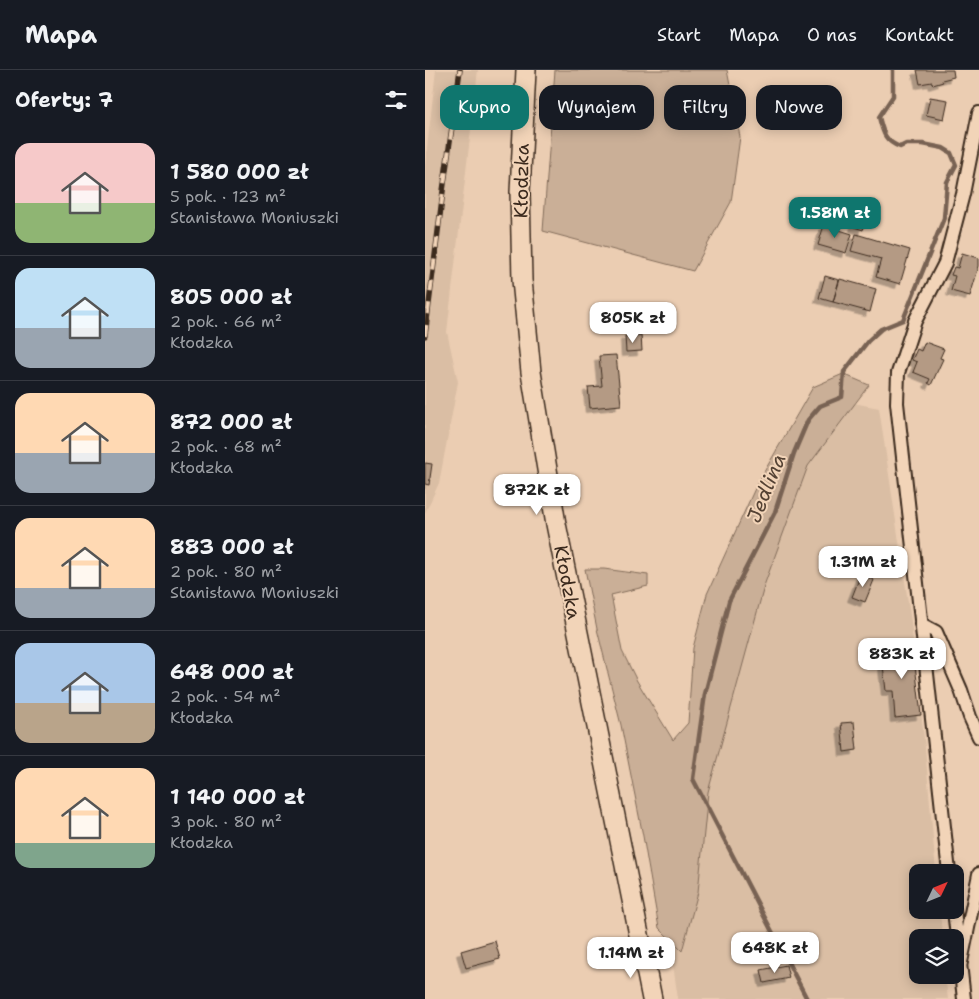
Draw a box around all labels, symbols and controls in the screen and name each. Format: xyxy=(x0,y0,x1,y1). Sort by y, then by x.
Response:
text: Mapa xyxy=(25,19,97,51)
text: Start xyxy=(657,23,701,47)
text: Mapa xyxy=(729,23,779,47)
text: O nas xyxy=(807,23,857,47)
text: Kontakt xyxy=(885,23,954,47)
chip: Kupno xyxy=(440,85,529,130)
chip: Wynajem xyxy=(539,85,654,130)
chip: Filtry xyxy=(664,85,746,130)
chip: Nowe xyxy=(756,85,842,130)
text: Oferty: 7 xyxy=(15,86,113,114)
icon: filters xyxy=(382,86,410,114)
street label: Kłodzka xyxy=(508,143,535,219)
text: 1 580 000 zł xyxy=(170,158,309,186)
icon: home xyxy=(55,163,115,223)
text: 5 pok. · 123 m² xyxy=(170,186,286,207)
pin: 1.58M zł xyxy=(783,196,887,239)
text: 1.58M zł xyxy=(800,202,870,223)
text: Stanisława Moniuszki xyxy=(170,207,339,228)
text: 805 000 zł xyxy=(170,283,292,311)
icon: home xyxy=(55,288,115,348)
pin: 805K zł xyxy=(587,302,679,344)
text: 805K zł xyxy=(601,307,665,328)
text: 2 pok. · 66 m² xyxy=(170,311,282,332)
text: Kłodzka xyxy=(170,332,233,353)
text: 872 000 zł xyxy=(170,408,292,436)
icon: home xyxy=(55,413,115,473)
text: 2 pok. · 68 m² xyxy=(170,436,282,457)
water label: Jedlina xyxy=(740,450,792,526)
text: Kłodzka xyxy=(170,457,233,478)
pin: 872K zł xyxy=(491,474,583,516)
text: 872K zł xyxy=(504,479,570,500)
text: 883 000 zł xyxy=(170,533,294,561)
icon: home xyxy=(55,538,115,598)
street label: Kłodzka xyxy=(548,543,587,621)
pin: 1.31M zł xyxy=(811,546,915,588)
text: 1.31M zł xyxy=(830,551,896,572)
text: 2 pok. · 80 m² xyxy=(170,561,282,582)
text: Stanisława Moniuszki xyxy=(170,582,339,603)
pin: 883K zł xyxy=(856,638,948,680)
text: 883K zł xyxy=(869,643,935,664)
text: 648 000 zł xyxy=(170,658,294,686)
icon: home xyxy=(55,663,115,723)
text: 2 pok. · 54 m² xyxy=(170,686,281,707)
text: Kłodzka xyxy=(170,707,233,728)
text: 1 140 000 zł xyxy=(170,783,305,811)
icon: home xyxy=(55,788,115,848)
text: 3 pok. · 80 m² xyxy=(170,811,282,832)
text: Kłodzka xyxy=(170,832,233,853)
north arrow xyxy=(909,864,964,919)
map controls xyxy=(909,864,964,984)
button: layers xyxy=(909,929,964,984)
pin: 648K zł xyxy=(729,932,821,974)
pin: 1.14M zł xyxy=(579,936,683,979)
text: 648K zł xyxy=(742,937,808,958)
text: 1.14M zł xyxy=(598,942,664,963)

